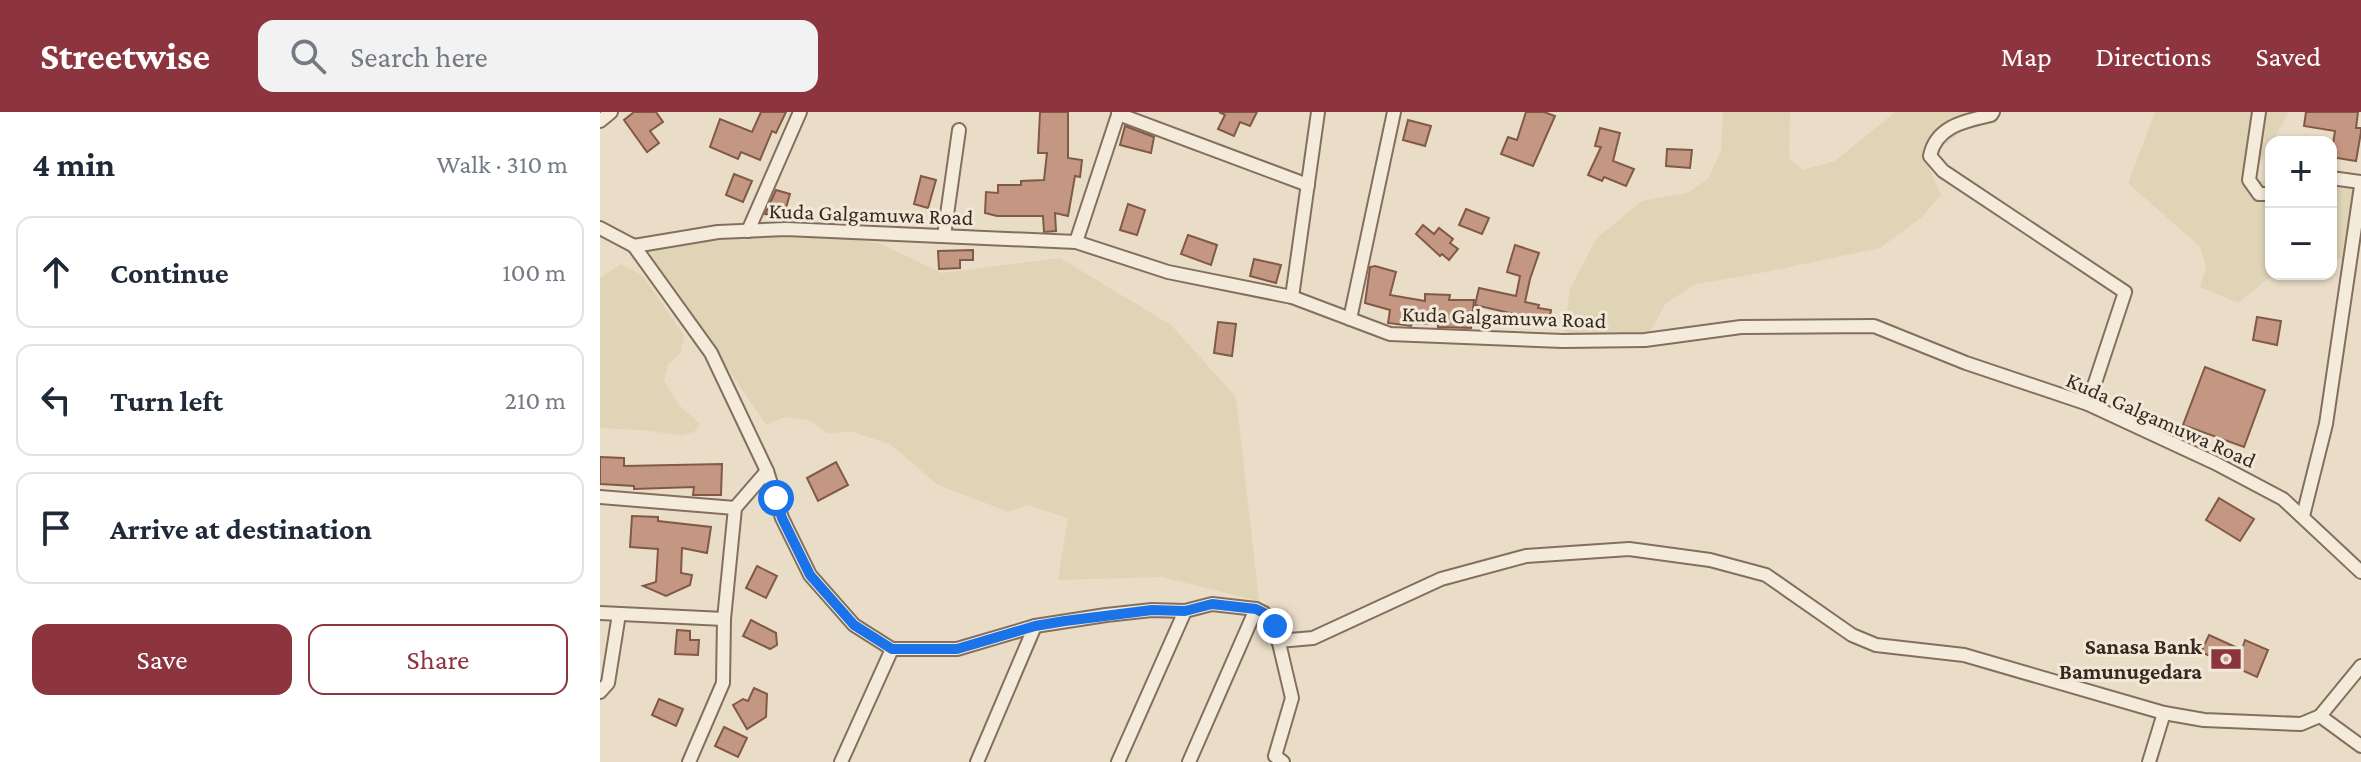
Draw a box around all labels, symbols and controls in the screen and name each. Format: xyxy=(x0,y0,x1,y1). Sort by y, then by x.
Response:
search box xyxy=(258,20,818,92)
icon: search xyxy=(286,34,330,78)
text: Streetwise xyxy=(40,35,210,77)
text: Search here xyxy=(350,40,488,73)
text: Map xyxy=(2001,41,2052,72)
text: Directions xyxy=(2096,41,2211,72)
text: Saved xyxy=(2255,41,2321,72)
map controls xyxy=(2265,136,2337,280)
button: + xyxy=(2265,136,2337,208)
text: 4 min xyxy=(32,146,115,183)
text: Walk · 310 m xyxy=(437,150,568,179)
street label: Kuda Galgamuwa Road xyxy=(768,198,974,230)
button: − xyxy=(2265,208,2337,280)
icon: ahead xyxy=(34,250,78,294)
text: Continue xyxy=(110,256,229,289)
text: 100 m xyxy=(502,258,566,287)
street label: Kuda Galgamuwa Road xyxy=(1401,301,1607,333)
street label: Kuda Galgamuwa Road xyxy=(2062,367,2260,473)
icon: left xyxy=(34,378,78,422)
text: Turn left xyxy=(110,384,223,417)
text: 210 m xyxy=(505,386,566,415)
route start xyxy=(758,480,794,516)
icon: arrive xyxy=(34,506,78,550)
text: Arrive at destination xyxy=(110,512,372,545)
route end xyxy=(1257,608,1293,644)
button: Save xyxy=(32,624,292,695)
button: Share xyxy=(308,624,568,695)
place label: Sanasa Bank Bamunugedara xyxy=(2059,634,2203,684)
bank icon: Sanasa Bank Bamunugedara xyxy=(2209,642,2243,676)

